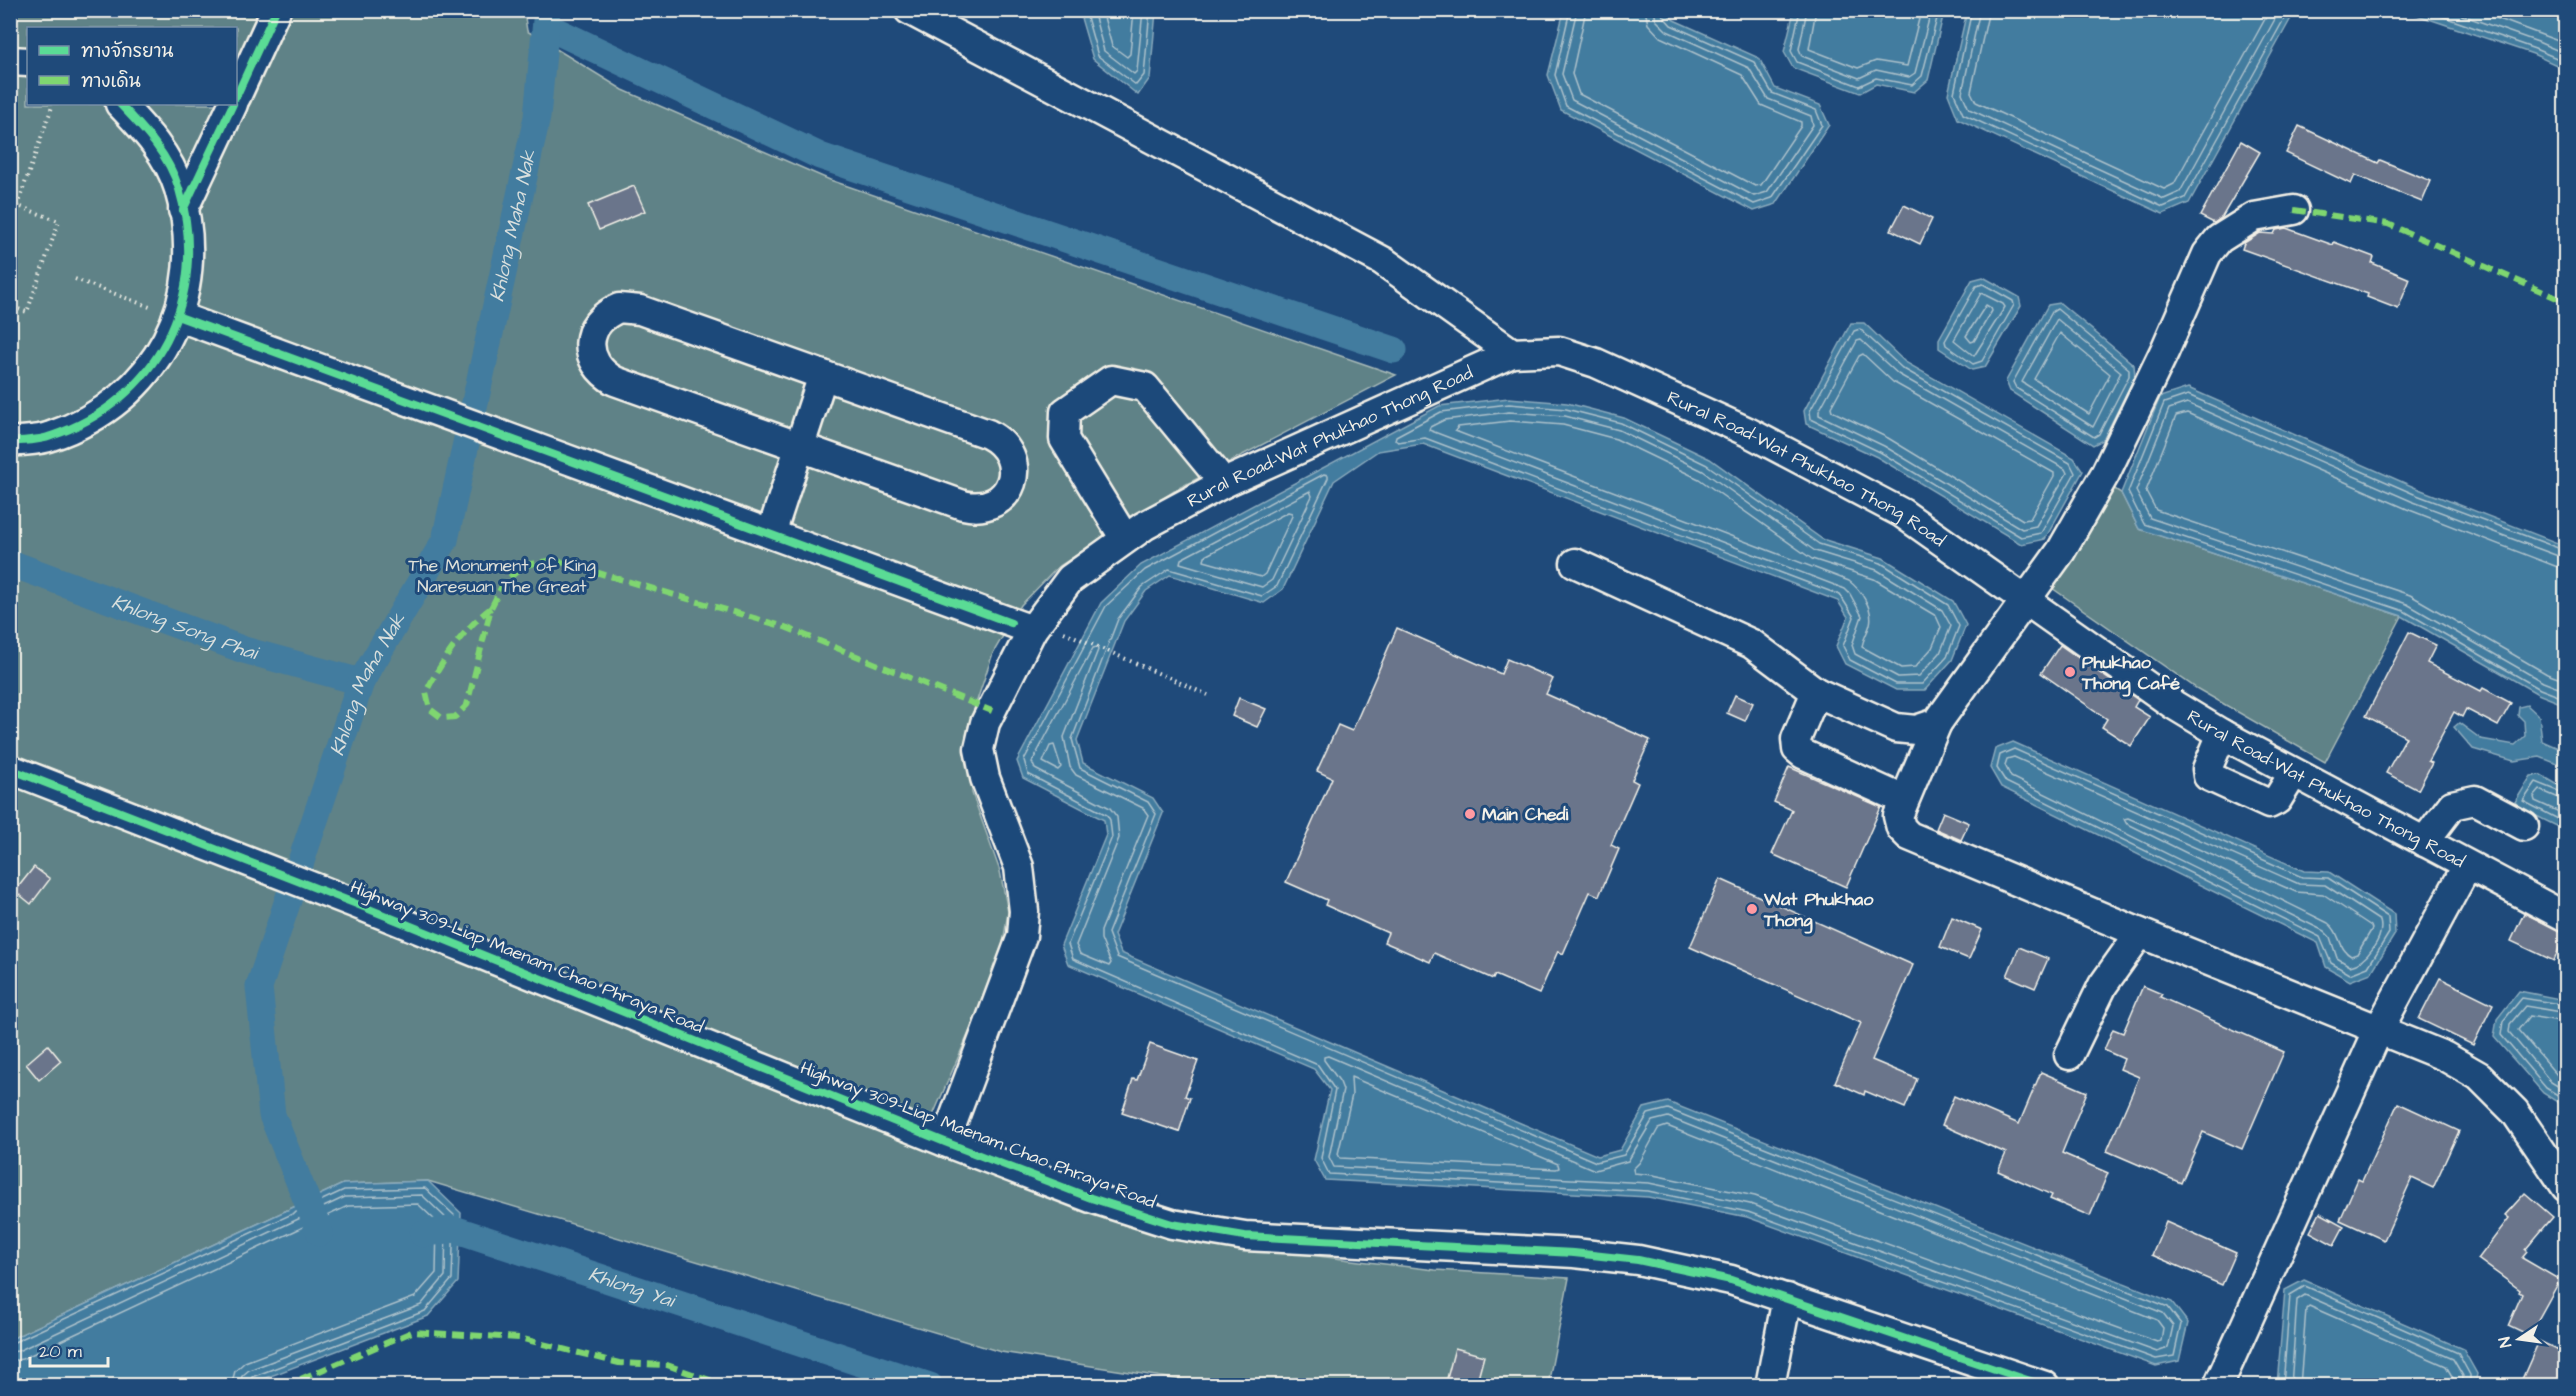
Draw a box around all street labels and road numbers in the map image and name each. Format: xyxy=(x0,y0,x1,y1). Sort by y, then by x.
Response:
street label: Rural Road-Wat Phukhao Thong Road xyxy=(1182,360,1477,513)
street label: Rural Road-Wat Phukhao Thong Road xyxy=(1663,385,1951,552)
street label: Rural Road-Wat Phukhao Thong Road xyxy=(2183,703,2469,874)
street label: Highway 309-Liap Maenam Chao Phraya Road xyxy=(346,874,707,1040)
street label: Highway 309-Liap Maenam Chao Phraya Road xyxy=(796,1055,1159,1216)

